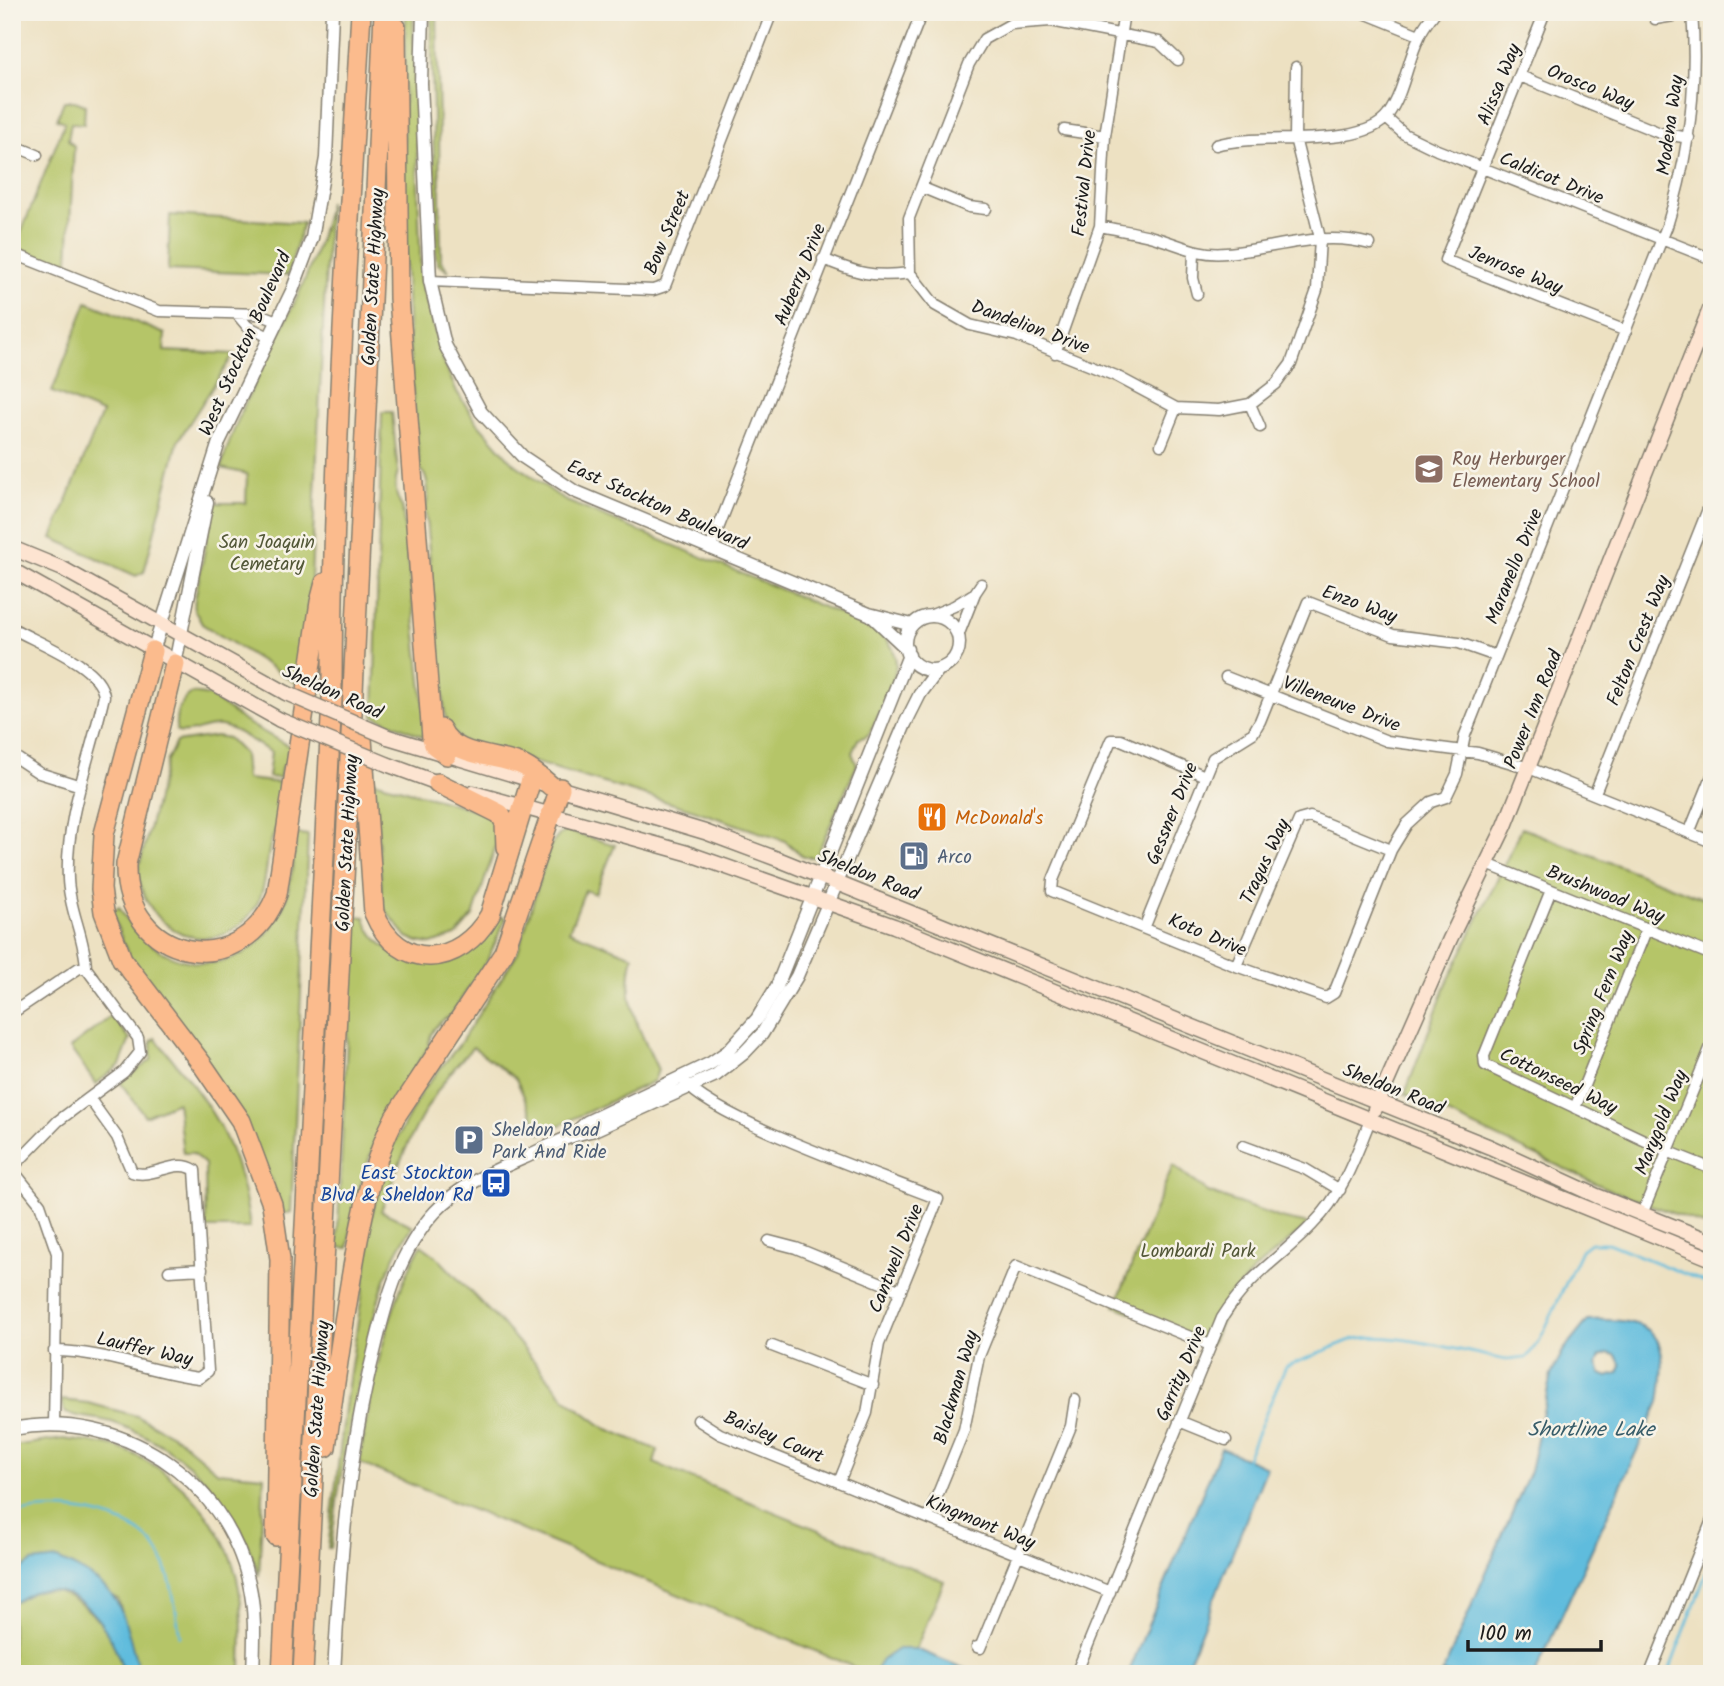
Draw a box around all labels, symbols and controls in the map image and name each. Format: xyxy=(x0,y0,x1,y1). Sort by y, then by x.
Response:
street label: Alissa Way xyxy=(1470,38,1530,130)
street label: Orosco Way xyxy=(1542,57,1640,119)
street label: Modena Way xyxy=(1649,72,1693,177)
street label: Festival Drive xyxy=(1064,128,1106,238)
street label: Caldicot Drive xyxy=(1494,144,1609,214)
street label: Bow Street xyxy=(637,185,699,280)
street label: Golden State Highway xyxy=(354,187,394,367)
street label: Auberry Drive xyxy=(767,219,835,330)
street label: Jenrose Way xyxy=(1464,238,1568,304)
street label: West Stockton Boulevard xyxy=(192,246,300,441)
street label: Dandelion Drive xyxy=(967,292,1094,363)
place label: Roy Herburger Elementary School xyxy=(1452,445,1600,497)
street label: East Stockton Boulevard xyxy=(562,452,753,560)
school or university icon: Roy Herburger Elementary School xyxy=(1412,452,1446,486)
street label: Maranello Drive xyxy=(1478,504,1552,629)
park label: San Joaquin Cemetary xyxy=(219,528,315,580)
street label: Felton Crest Way xyxy=(1599,570,1679,711)
street label: Enzo Way xyxy=(1317,577,1402,633)
street label: Power Inn Road xyxy=(1496,645,1572,774)
street label: Sheldon Road xyxy=(277,657,388,729)
street label: Villeneuve Drive xyxy=(1278,669,1405,741)
street label: Golden State Highway xyxy=(328,753,368,933)
street label: Gessner Drive xyxy=(1139,757,1207,870)
restaurant icon: McDonald's xyxy=(915,800,949,834)
place label: McDonald's xyxy=(955,804,1043,834)
street label: Tragus Way xyxy=(1233,813,1299,910)
fuel station icon: Arco xyxy=(897,839,931,873)
street label: Sheldon Road xyxy=(813,842,924,910)
place label: Arco xyxy=(937,843,972,873)
street label: Brushwood Way xyxy=(1541,857,1670,933)
street label: Koto Drive xyxy=(1163,906,1252,966)
street label: Spring Fern Way xyxy=(1565,925,1643,1060)
street label: Cottonseed Way xyxy=(1494,1040,1623,1124)
street label: Sheldon Road xyxy=(1338,1056,1449,1124)
street label: Marygold Way xyxy=(1627,1065,1697,1180)
place label: Sheldon Road Park And Ride xyxy=(492,1116,607,1168)
parking icon: Sheldon Road Park And Ride xyxy=(452,1123,486,1157)
place label: East Stockton Blvd & Sheldon Rd xyxy=(320,1159,474,1211)
bus stop icon: East Stockton Blvd & Sheldon Rd xyxy=(479,1166,513,1200)
street label: Cantwell Drive xyxy=(861,1199,933,1318)
park label: Lombardi Park xyxy=(1140,1237,1256,1267)
street label: Golden State Highway xyxy=(297,1318,339,1499)
street label: Garrity Drive xyxy=(1148,1321,1216,1426)
street label: Lauffer Way xyxy=(94,1324,197,1376)
street label: Blackman Way xyxy=(926,1326,988,1448)
street label: Baisley Court xyxy=(719,1403,829,1473)
water label: Shortline Lake xyxy=(1528,1414,1657,1447)
street label: Kingmont Way xyxy=(921,1487,1041,1559)
scale bar xyxy=(1468,1609,1602,1653)
text: 100 m xyxy=(1479,1618,1532,1651)

